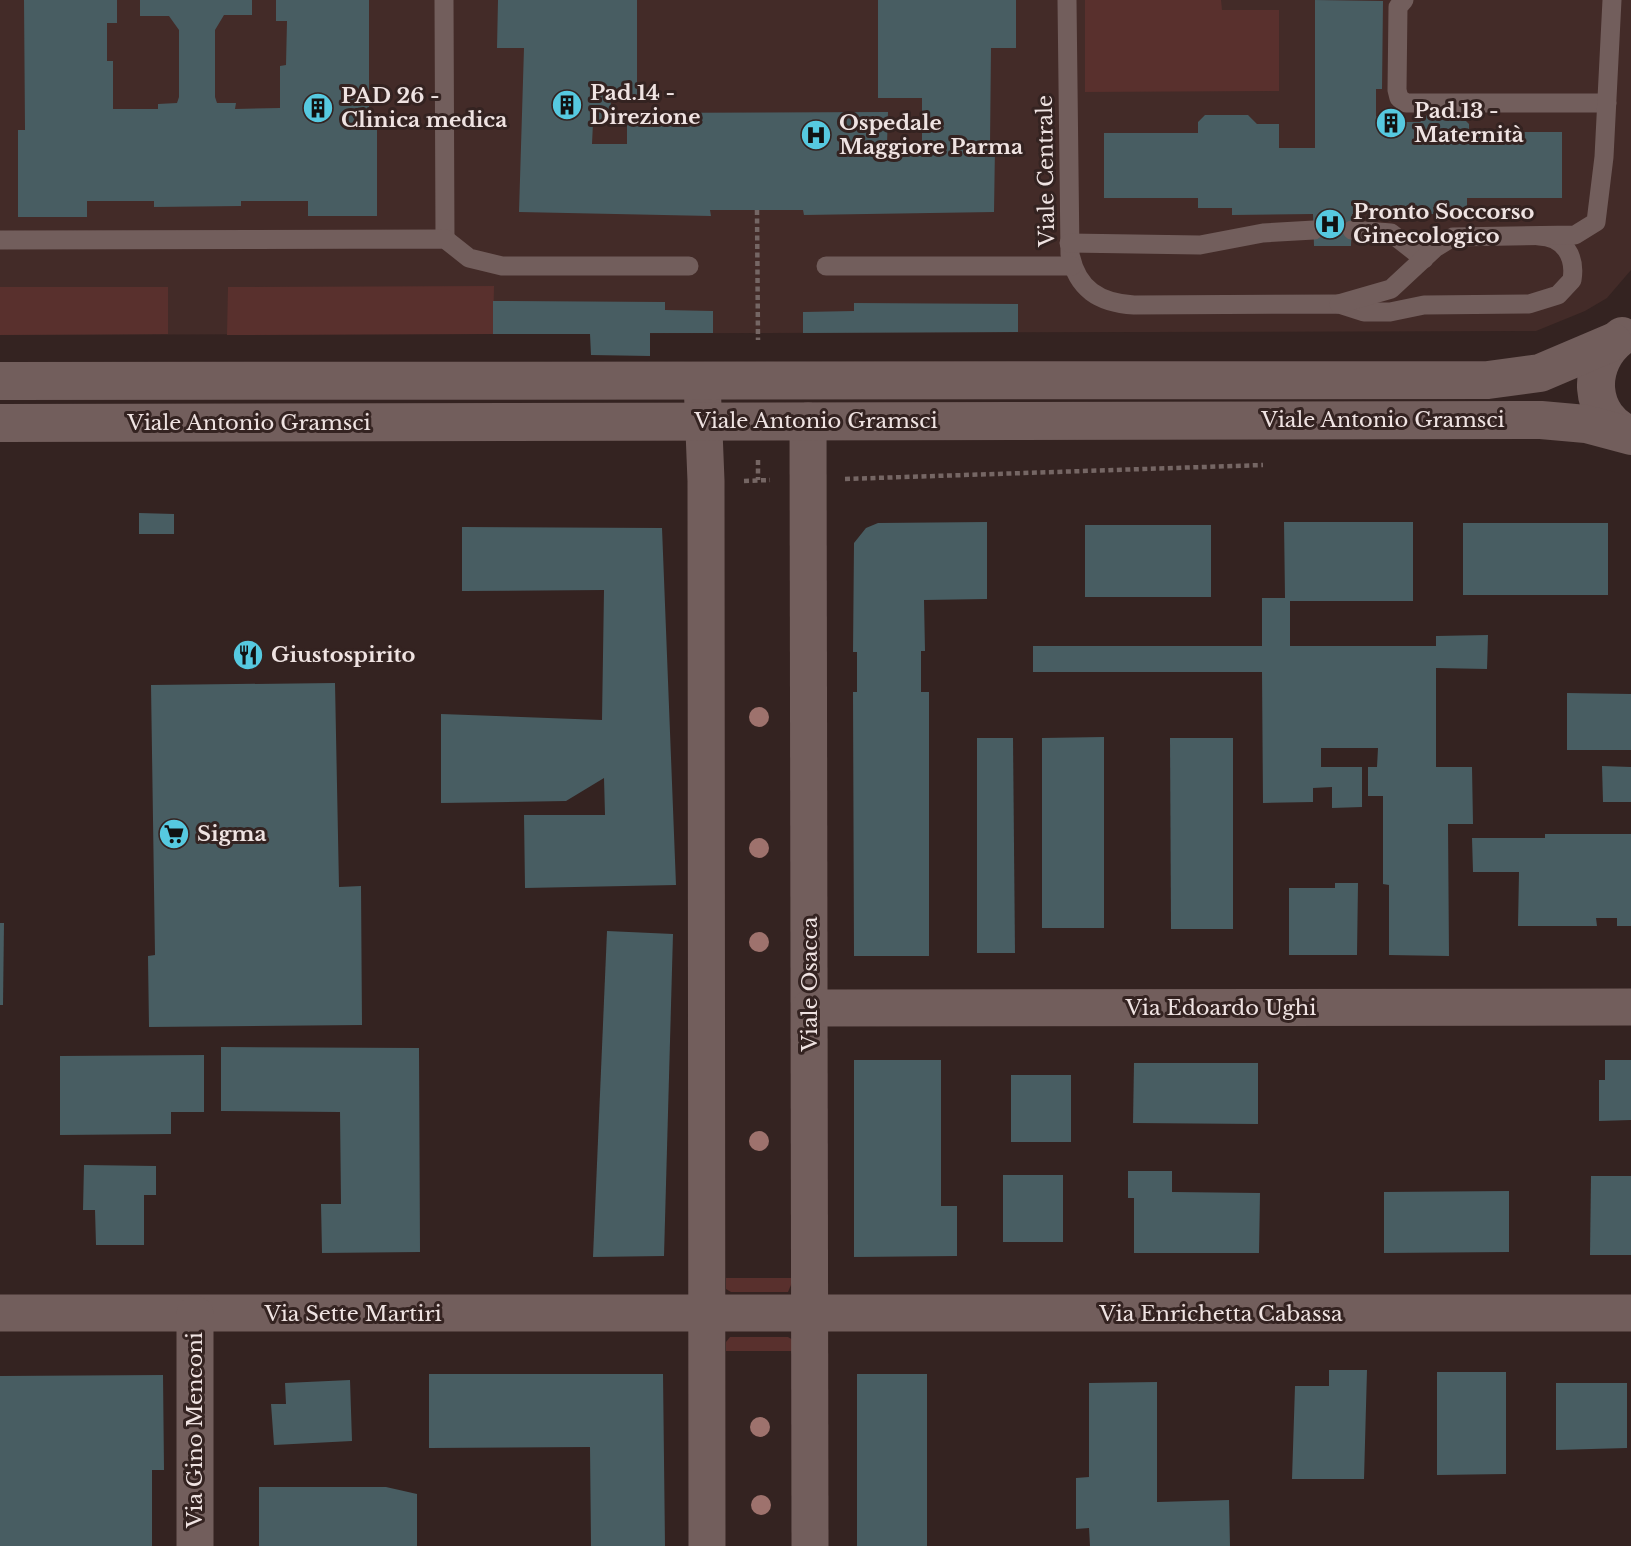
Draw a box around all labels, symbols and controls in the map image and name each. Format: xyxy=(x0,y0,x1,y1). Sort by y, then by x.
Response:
place label: Pad.14 - Direzione xyxy=(590,80,700,130)
place label: PAD 26 - Clinica medica xyxy=(341,83,507,133)
building icon: Pad.14 - Direzione xyxy=(550,88,584,122)
building icon: PAD 26 - Clinica medica xyxy=(301,91,335,125)
street label: Viale Centrale xyxy=(1032,95,1060,248)
place label: Pad.13 - Maternità xyxy=(1414,98,1524,148)
building icon: Pad.13 - Maternità xyxy=(1374,106,1408,140)
place label: Ospedale Maggiore Parma xyxy=(839,110,1023,160)
hospital icon: Ospedale Maggiore Parma xyxy=(799,118,833,152)
place label: Pronto Soccorso Ginecologico xyxy=(1353,199,1535,249)
hospital icon: Pronto Soccorso Ginecologico xyxy=(1313,207,1347,241)
street label: Viale Antonio Gramsci xyxy=(1260,407,1505,433)
street label: Viale Antonio Gramsci xyxy=(693,408,938,434)
street label: Viale Antonio Gramsci xyxy=(126,410,371,436)
restaurant icon: Giustospirito xyxy=(231,638,265,672)
place label: Giustospirito xyxy=(271,642,416,668)
supermarket icon: Sigma xyxy=(157,817,191,851)
place label: Sigma xyxy=(197,821,267,847)
street label: Viale Osacca xyxy=(797,916,823,1053)
street label: Via Edoardo Ughi xyxy=(1125,995,1316,1021)
street label: Via Sette Martiri xyxy=(263,1301,442,1327)
street label: Via Enrichetta Cabassa xyxy=(1098,1301,1343,1327)
street label: Via Gino Menconi xyxy=(182,1332,208,1529)

